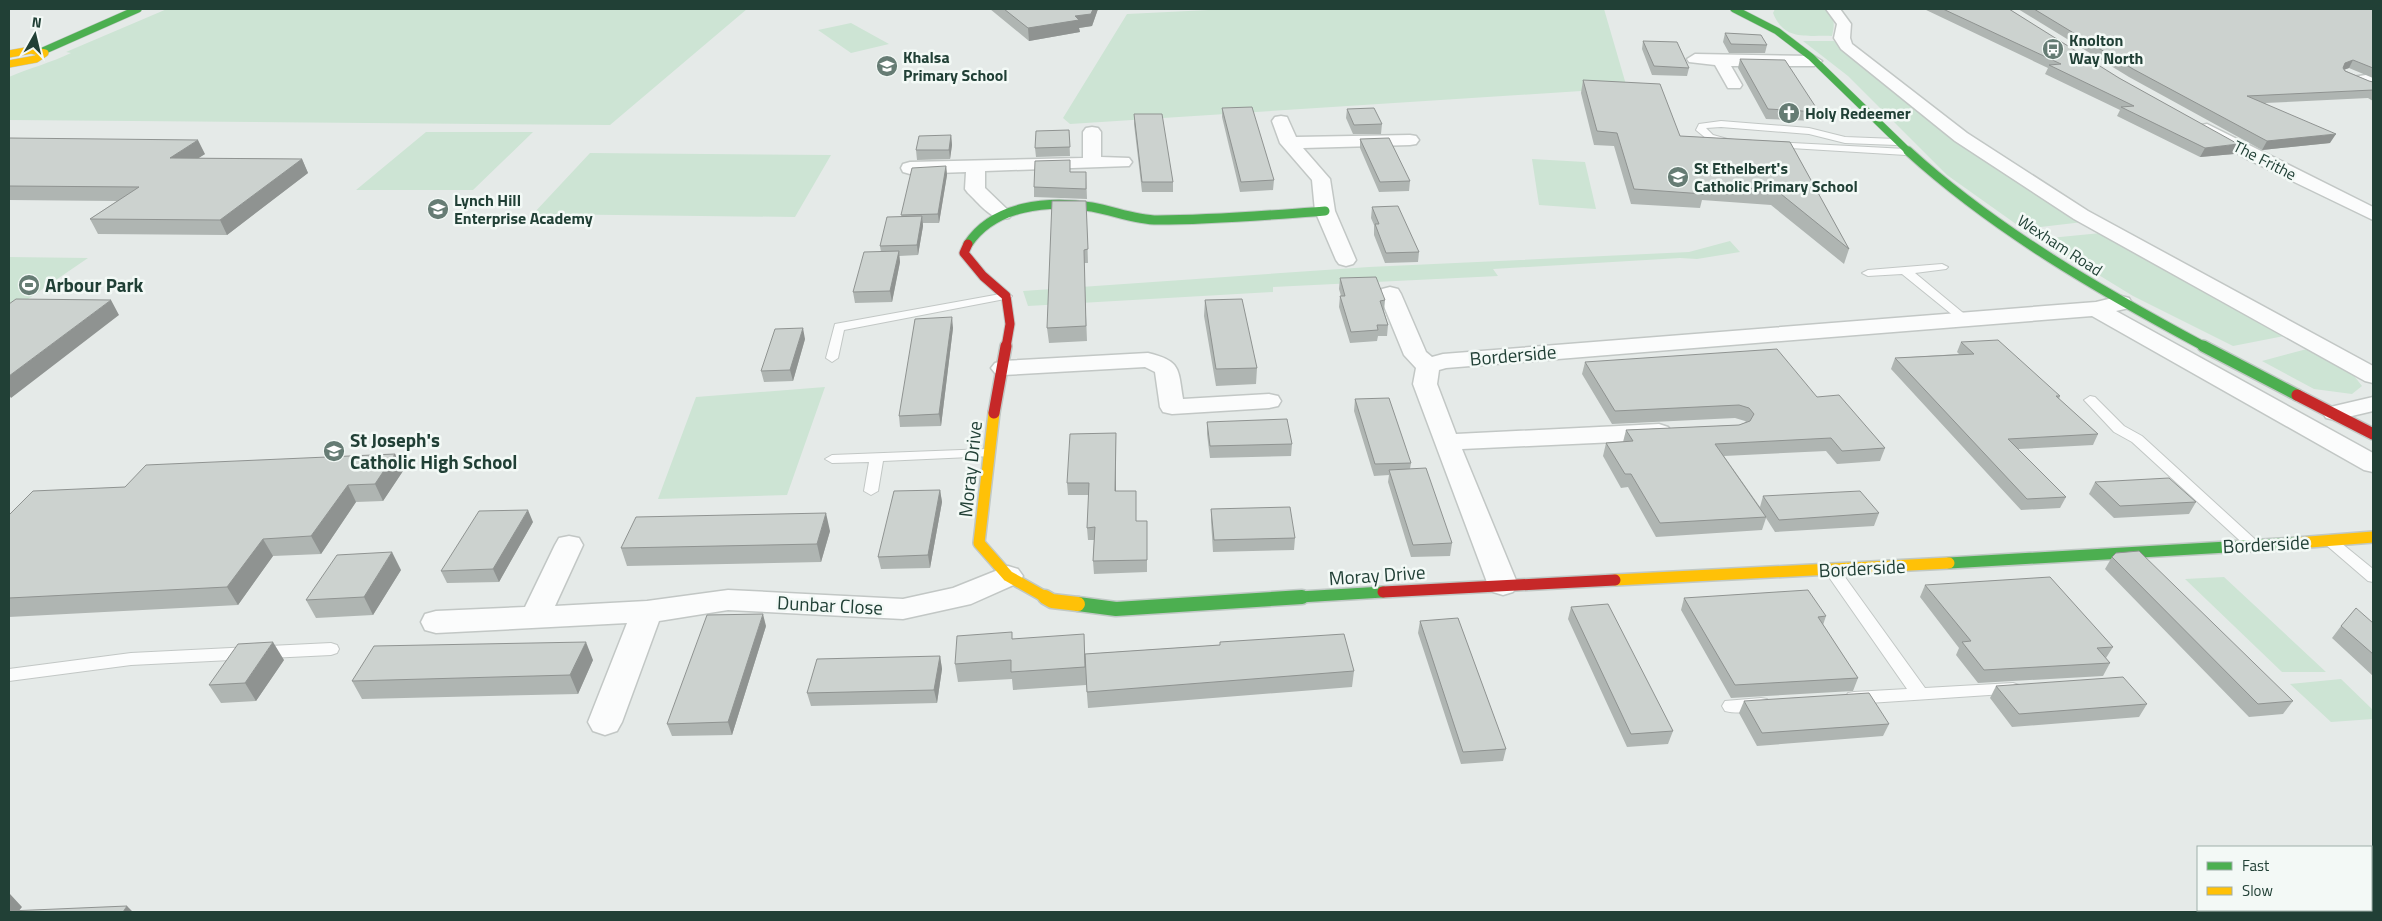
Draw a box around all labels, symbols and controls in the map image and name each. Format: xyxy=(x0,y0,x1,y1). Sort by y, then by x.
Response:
north arrow xyxy=(10,10,60,60)
text: N xyxy=(31,11,43,33)
place label: Knolton Way North xyxy=(2069,28,2143,70)
bus stop icon: Knolton Way North xyxy=(2041,37,2065,61)
place label: Khalsa Primary School xyxy=(903,45,1008,87)
school or university icon: Khalsa Primary School xyxy=(875,54,899,78)
church icon: Holy Redeemer xyxy=(1777,101,1801,125)
place label: Holy Redeemer xyxy=(1805,101,1911,125)
street label: The Frithe xyxy=(2229,134,2301,186)
place label: St Ethelbert's Catholic Primary School xyxy=(1694,156,1858,198)
school or university icon: St Ethelbert's Catholic Primary School xyxy=(1666,165,1690,189)
place label: Lynch Hill Enterprise Academy xyxy=(454,188,593,230)
school or university icon: Lynch Hill Enterprise Academy xyxy=(426,197,450,221)
street label: Wexham Road xyxy=(2013,208,2107,282)
place label: Arbour Park xyxy=(45,270,144,299)
sports icon: Arbour Park xyxy=(17,273,41,297)
street label: Borderside xyxy=(1468,336,1558,373)
street label: Moray Drive xyxy=(950,419,989,519)
place label: St Joseph's Catholic High School xyxy=(350,425,518,476)
school or university icon: St Joseph's Catholic High School xyxy=(322,439,346,463)
street label: Borderside xyxy=(2222,527,2310,560)
street label: Borderside xyxy=(1818,551,1906,584)
street label: Moray Drive xyxy=(1328,557,1426,592)
street label: Dunbar Close xyxy=(776,587,884,622)
legend xyxy=(2197,846,2372,911)
text: Fast xyxy=(2242,854,2270,877)
text: Slow xyxy=(2242,879,2273,902)

